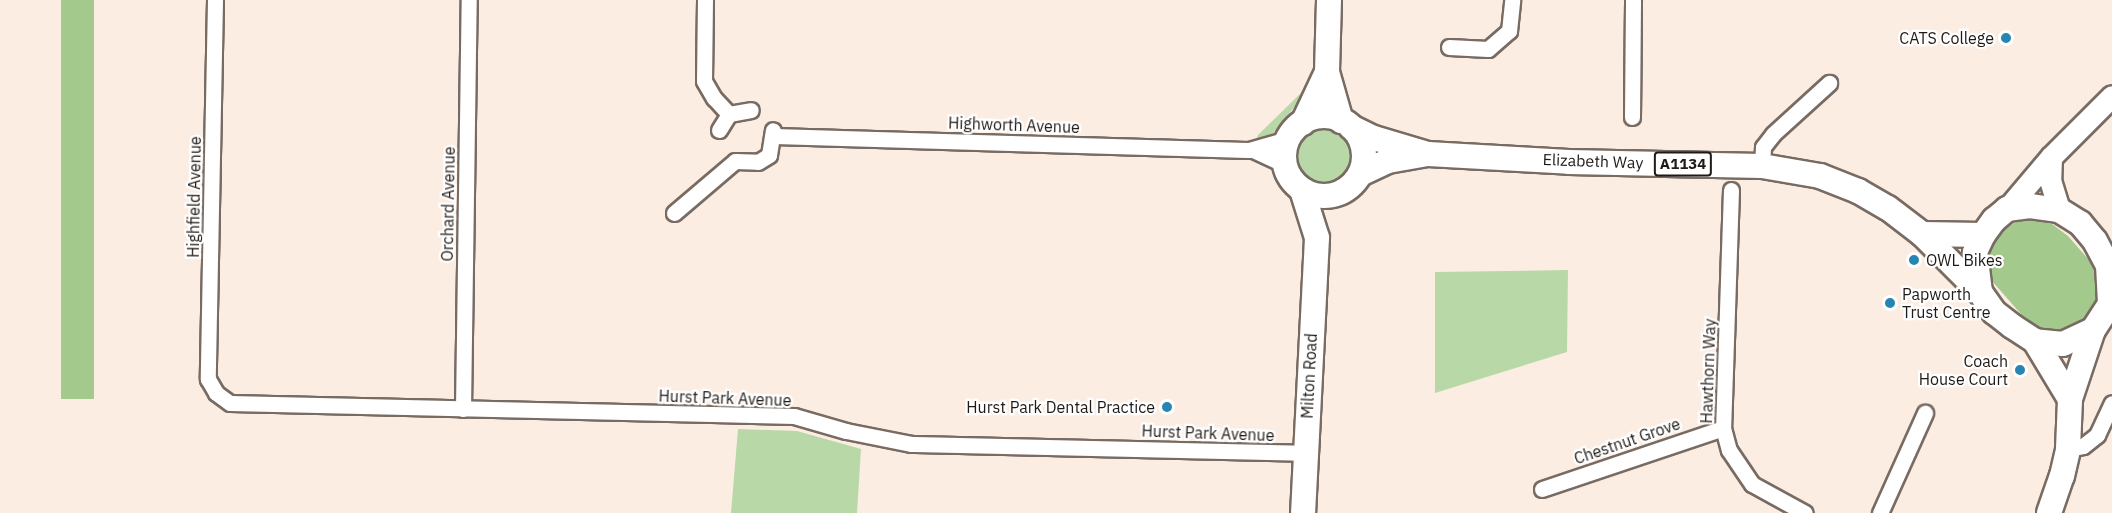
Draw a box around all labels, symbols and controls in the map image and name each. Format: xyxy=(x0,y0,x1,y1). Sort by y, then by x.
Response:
place label: CATS College xyxy=(1899,28,1994,48)
marker: CATS College xyxy=(1999,31,2013,45)
street label: Highworth Avenue xyxy=(948,113,1080,137)
street label: Highfield Avenue xyxy=(183,136,205,258)
street label: Orchard Avenue xyxy=(437,146,459,262)
street label: Elizabeth Way xyxy=(1542,150,1644,172)
road number: A1134 xyxy=(1653,152,1713,176)
place label: OWL Bikes xyxy=(1926,250,2003,270)
marker: OWL Bikes xyxy=(1907,253,1921,267)
place label: Papworth Trust Centre xyxy=(1902,284,1990,322)
marker: Papworth Trust Centre xyxy=(1883,296,1897,310)
street label: Hawthorn Way xyxy=(1697,318,1719,424)
street label: Milton Road xyxy=(1297,333,1321,419)
place label: Coach House Court xyxy=(1919,351,2008,389)
marker: Coach House Court xyxy=(2013,363,2027,377)
street label: Hurst Park Avenue xyxy=(658,386,792,410)
place label: Hurst Park Dental Practice xyxy=(966,397,1155,417)
marker: Hurst Park Dental Practice xyxy=(1160,400,1174,414)
street label: Chestnut Grove xyxy=(1571,414,1683,468)
street label: Hurst Park Avenue xyxy=(1141,421,1275,445)

